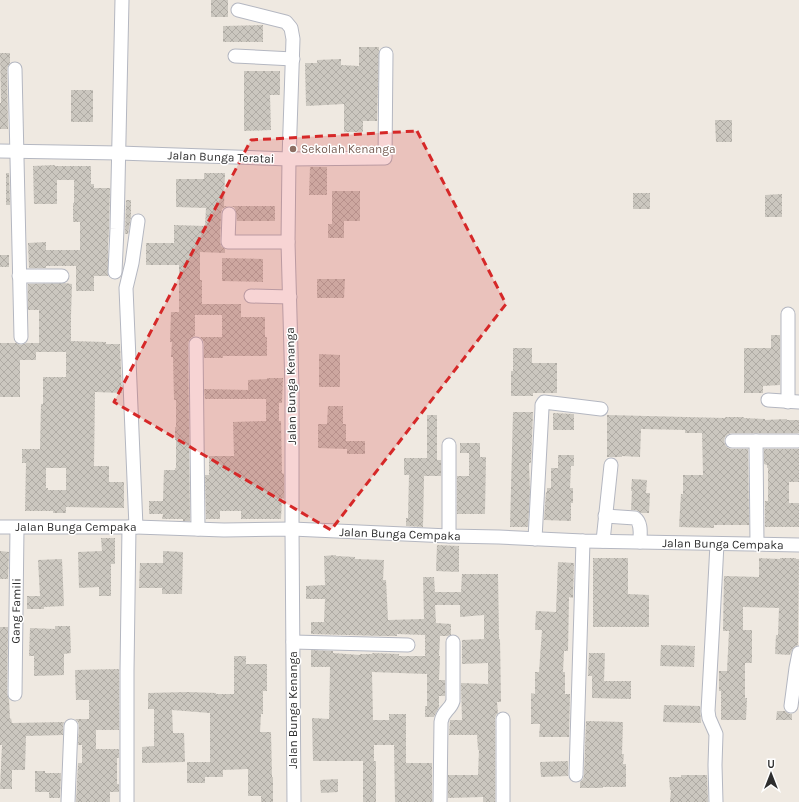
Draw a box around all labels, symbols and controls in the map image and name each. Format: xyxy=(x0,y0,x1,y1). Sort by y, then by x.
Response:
place label: Sekolah Kenanga xyxy=(301,142,396,156)
marker: Sekolah Kenanga xyxy=(288,144,298,154)
street label: Jalan Bunga Teratai xyxy=(167,148,275,166)
street label: Jalan Bunga Kenanga xyxy=(283,327,299,445)
street label: Jalan Bunga Cempaka xyxy=(15,520,137,534)
street label: Jalan Bunga Cempaka xyxy=(339,525,461,543)
street label: Jalan Bunga Cempaka xyxy=(662,536,784,552)
street label: Gang Famili xyxy=(8,578,24,644)
street label: Jalan Bunga Kenanga xyxy=(286,651,300,769)
north arrow xyxy=(751,754,791,794)
text: U xyxy=(767,758,775,771)

